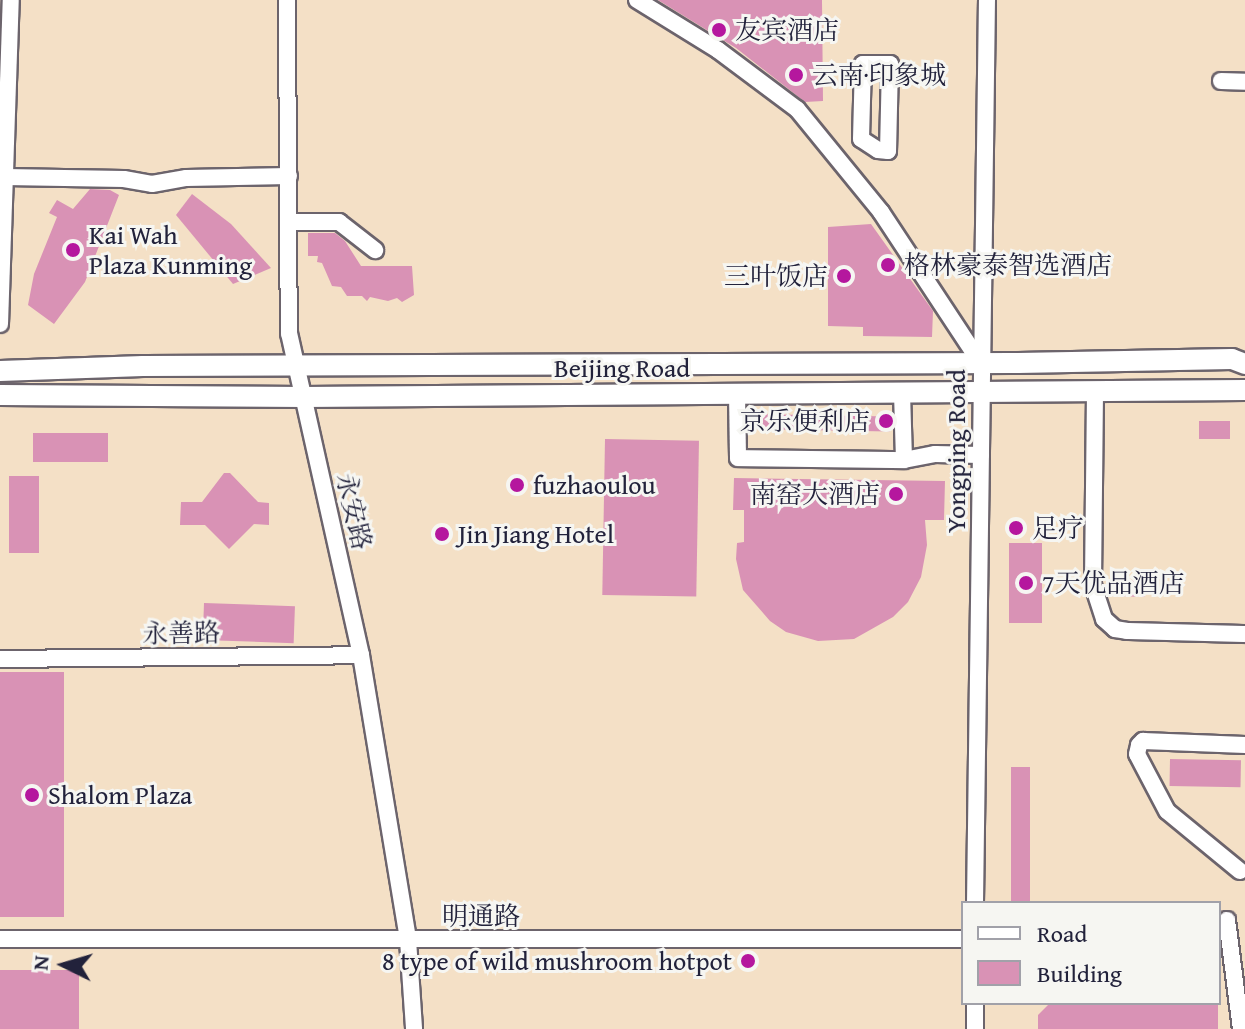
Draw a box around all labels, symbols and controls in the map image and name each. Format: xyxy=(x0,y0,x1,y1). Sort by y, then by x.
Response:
place label: 友宾酒店 xyxy=(735,14,839,46)
marker: 友宾酒店 xyxy=(710,21,728,39)
place label: 云南·印象城 xyxy=(812,59,946,91)
marker: 云南·印象城 xyxy=(787,66,805,84)
place label: Kai Wah Plaza Kunming xyxy=(89,219,252,280)
marker: Kai Wah Plaza Kunming xyxy=(64,241,82,259)
place label: 格林豪泰智选酒店 xyxy=(904,249,1112,281)
marker: 格林豪泰智选酒店 xyxy=(879,256,897,274)
place label: 三叶饭店 xyxy=(724,260,828,292)
marker: 三叶饭店 xyxy=(835,267,853,285)
street label: Beijing Road xyxy=(554,352,690,384)
street label: Yongping Road xyxy=(940,369,972,533)
place label: 京乐便利店 xyxy=(740,405,870,437)
marker: 京乐便利店 xyxy=(877,412,895,430)
street label: 永安路 xyxy=(330,469,378,553)
place label: fuzhaoulou xyxy=(533,469,656,501)
marker: fuzhaoulou xyxy=(508,476,526,494)
place label: 南窑大酒店 xyxy=(750,478,880,510)
marker: 南窑大酒店 xyxy=(887,485,905,503)
place label: 足疗 xyxy=(1032,512,1084,544)
place label: Jin Jiang Hotel xyxy=(458,518,614,550)
marker: 足疗 xyxy=(1007,519,1025,537)
marker: Jin Jiang Hotel xyxy=(433,525,451,543)
place label: 7天优品酒店 xyxy=(1042,567,1185,599)
marker: 7天优品酒店 xyxy=(1017,574,1035,592)
street label: 永善路 xyxy=(142,617,220,649)
place label: Shalom Plaza xyxy=(48,779,192,811)
marker: Shalom Plaza xyxy=(23,786,41,804)
street label: 明通路 xyxy=(442,900,520,932)
legend xyxy=(961,901,1221,1005)
text: Road xyxy=(1037,916,1087,951)
north arrow xyxy=(24,925,104,1005)
place label: 8 type of wild mushroom hotpot xyxy=(382,945,732,977)
marker: 8 type of wild mushroom hotpot xyxy=(739,952,757,970)
text: N xyxy=(24,954,57,972)
text: Building xyxy=(1037,956,1122,991)

